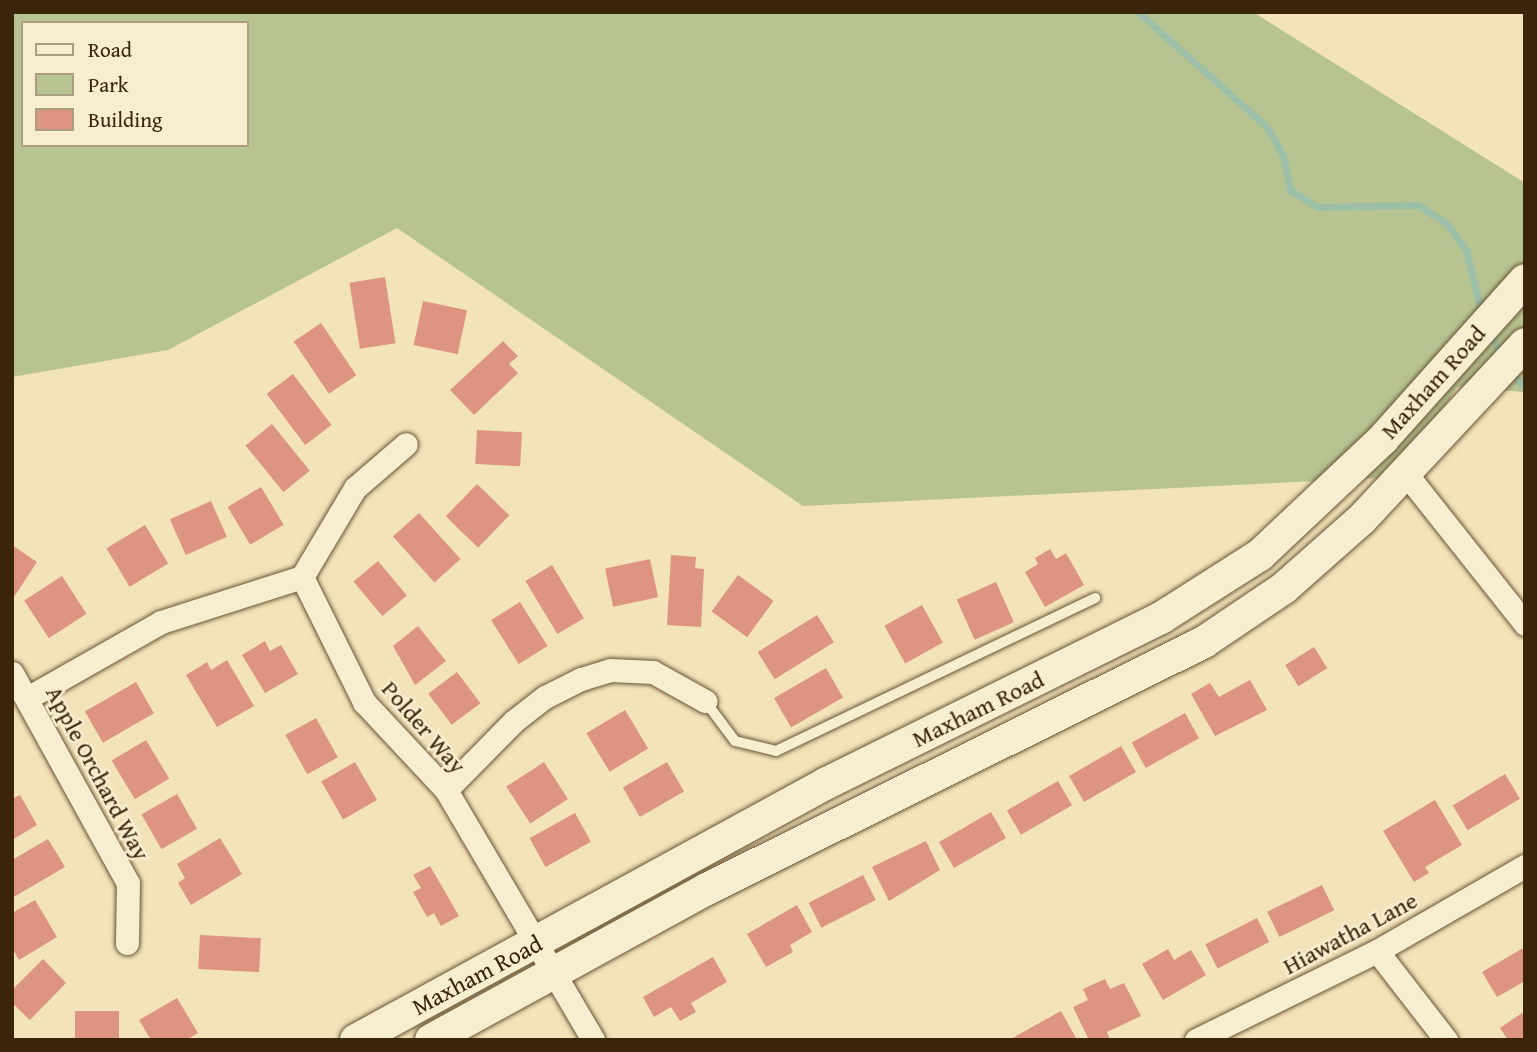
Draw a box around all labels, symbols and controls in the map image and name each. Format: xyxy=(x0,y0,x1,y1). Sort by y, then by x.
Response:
legend xyxy=(21,21,248,147)
text: Road xyxy=(88,34,132,65)
text: Park xyxy=(88,69,129,100)
text: Building xyxy=(88,104,162,135)
street label: Maxham Road xyxy=(1374,319,1492,445)
street label: Maxham Road xyxy=(907,665,1049,753)
street label: Polder Way xyxy=(376,675,472,779)
street label: Apple Orchard Way xyxy=(40,681,156,865)
street label: Hiawatha Lane xyxy=(1278,886,1422,980)
street label: Maxham Road xyxy=(407,929,547,1021)

